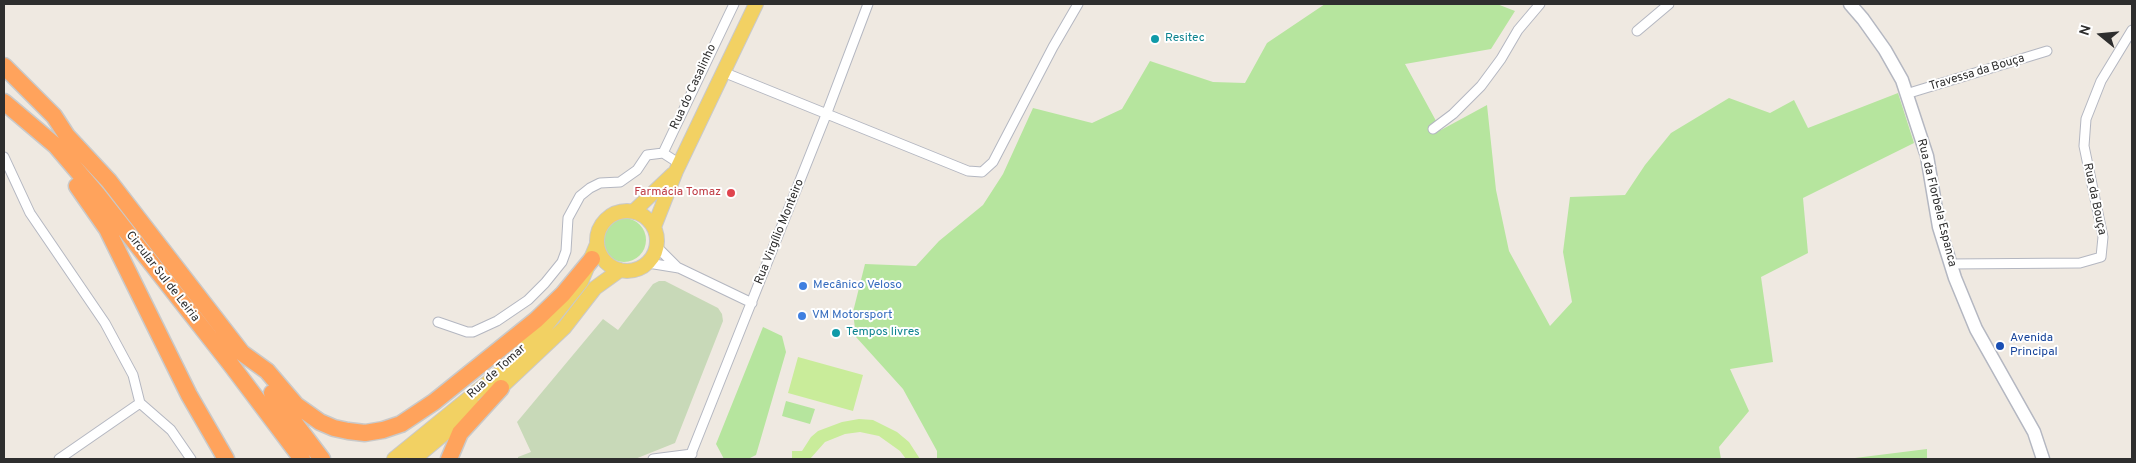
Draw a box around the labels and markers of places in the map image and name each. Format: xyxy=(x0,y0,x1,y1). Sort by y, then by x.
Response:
place label: Resitec xyxy=(1165,32,1205,46)
marker: Resitec xyxy=(1149,33,1161,45)
place label: Farmácia Tomaz xyxy=(634,186,721,200)
marker: Farmácia Tomaz xyxy=(725,187,737,199)
place label: Mecânico Veloso xyxy=(813,279,902,293)
marker: Mecânico Veloso xyxy=(797,280,809,292)
place label: VM Motorsport xyxy=(812,309,893,323)
marker: VM Motorsport xyxy=(796,310,808,322)
place label: Tempos livres xyxy=(846,326,920,340)
marker: Tempos livres xyxy=(830,327,842,339)
place label: Avenida Principal xyxy=(2010,332,2058,360)
marker: Avenida Principal xyxy=(1994,340,2006,352)

